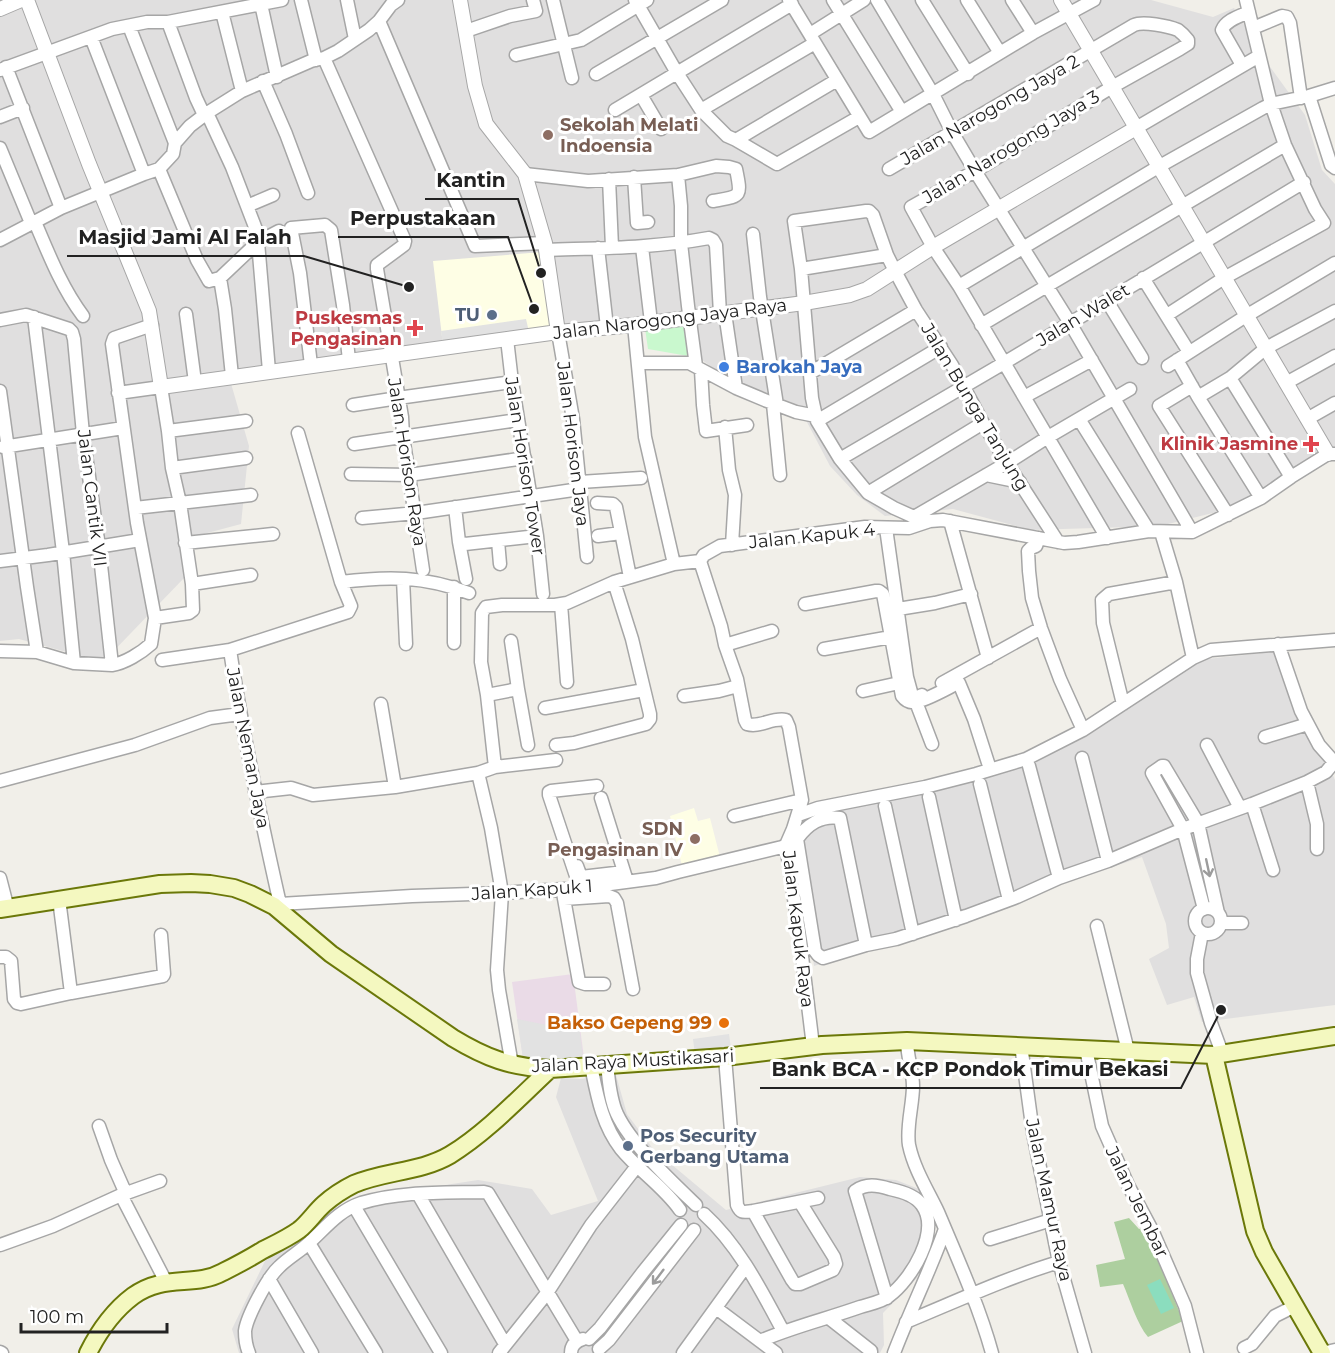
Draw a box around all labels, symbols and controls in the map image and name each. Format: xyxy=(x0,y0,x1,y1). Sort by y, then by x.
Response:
street label: Jalan Narogong Jaya 2 xyxy=(896,50,1083,171)
street label: Jalan Narogong Jaya 3 xyxy=(918,85,1103,209)
place label: Sekolah Melati Indoensia xyxy=(560,114,698,157)
marker: Sekolah Melati Indoensia xyxy=(541,128,555,142)
callout: Kantin xyxy=(425,161,518,199)
text: Kantin xyxy=(436,168,506,192)
callout: Perpustakaan xyxy=(338,199,508,237)
text: Perpustakaan xyxy=(350,206,496,230)
callout: Masjid Jami Al Falah xyxy=(67,218,304,256)
text: Masjid Jami Al Falah xyxy=(78,225,292,249)
street label: Jalan Walet xyxy=(1032,279,1134,352)
street label: Jalan Narogong Jaya Raya xyxy=(551,294,788,344)
place label: TU xyxy=(455,304,480,326)
place label: Puskesmas Pengasinan xyxy=(290,307,402,350)
marker: TU xyxy=(485,308,499,322)
street label: Jalan Bunga Tanjung xyxy=(916,318,1034,495)
marker: Puskesmas Pengasinan xyxy=(406,319,424,337)
place label: Barokah Jaya xyxy=(736,356,863,378)
street label: Jalan Horison Jaya xyxy=(552,359,594,528)
marker: Barokah Jaya xyxy=(717,360,731,374)
street label: Jalan Horison Tower xyxy=(500,374,550,557)
street label: Jalan Horison Raya xyxy=(383,375,431,548)
street label: Jalan Cantik VII xyxy=(73,427,111,568)
place label: Klinik Jasmine xyxy=(1161,433,1298,455)
marker: Klinik Jasmine xyxy=(1302,435,1320,453)
street label: Jalan Kapuk 4 xyxy=(747,518,876,554)
street label: Jalan Neman Jaya xyxy=(221,665,274,830)
place label: SDN Pengasinan IV xyxy=(547,818,684,861)
marker: SDN Pengasinan IV xyxy=(688,832,702,846)
street label: Jalan Kapuk Raya xyxy=(777,848,819,1009)
one-way arrow xyxy=(1202,858,1214,877)
street label: Jalan Kapuk 1 xyxy=(470,875,593,905)
place label: Bakso Gepeng 99 xyxy=(547,1012,712,1034)
marker: Bakso Gepeng 99 xyxy=(717,1016,731,1030)
street label: Jalan Raya Mustikasari xyxy=(530,1045,735,1077)
callout: Bank BCA - KCP Pondok Timur Bekasi xyxy=(760,1050,1181,1088)
text: Bank BCA - KCP Pondok Timur Bekasi xyxy=(771,1057,1169,1081)
street label: Jalan Mamur Raya xyxy=(1021,1115,1077,1284)
place label: Pos Security Gerbang Utama xyxy=(640,1125,789,1168)
marker: Pos Security Gerbang Utama xyxy=(621,1139,635,1153)
street label: Jalan Jembar xyxy=(1100,1142,1173,1261)
one-way arrow xyxy=(652,1268,664,1284)
scale bar xyxy=(21,1296,166,1334)
text: 100 m xyxy=(30,1306,84,1328)

